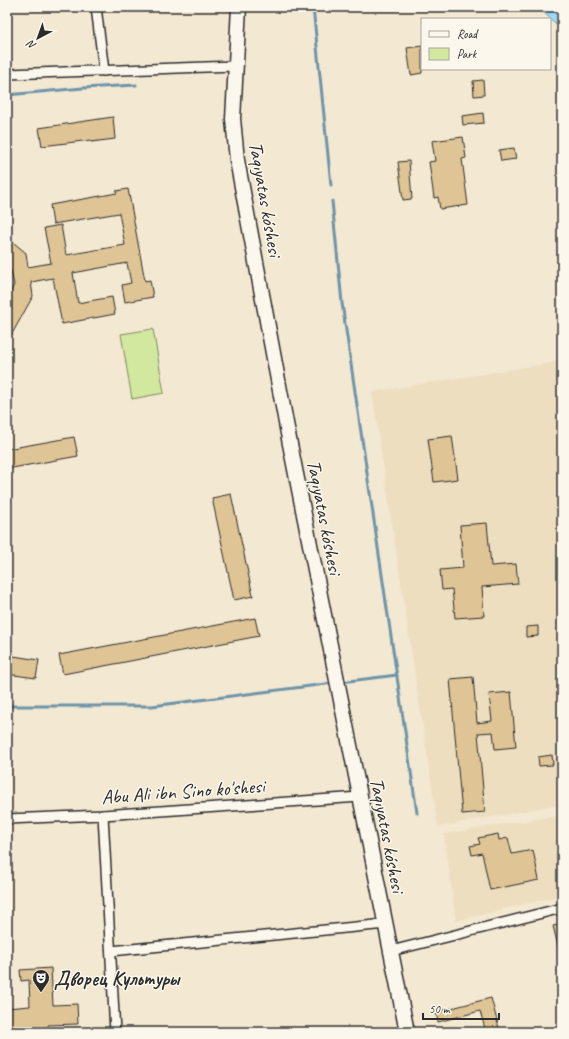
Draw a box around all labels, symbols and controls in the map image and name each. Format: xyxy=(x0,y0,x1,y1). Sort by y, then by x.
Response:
north arrow xyxy=(18,18,58,58)
legend xyxy=(421,18,551,70)
text: Road xyxy=(457,26,479,42)
text: N xyxy=(23,37,39,53)
text: Park xyxy=(457,46,478,62)
street label: Taqıyatas kóshesi xyxy=(243,140,288,261)
street label: Taqıyatas kóshesi xyxy=(301,458,348,579)
street label: Abu Ali ibn Sino ko'shesi xyxy=(101,773,268,810)
street label: Taqıyatas kóshesi xyxy=(364,776,411,897)
place label: Дворец Культуры xyxy=(54,966,181,991)
theatre icon: Дворец Культуры xyxy=(31,968,51,993)
scale bar xyxy=(423,995,499,1021)
text: 50 m xyxy=(429,1001,451,1017)

